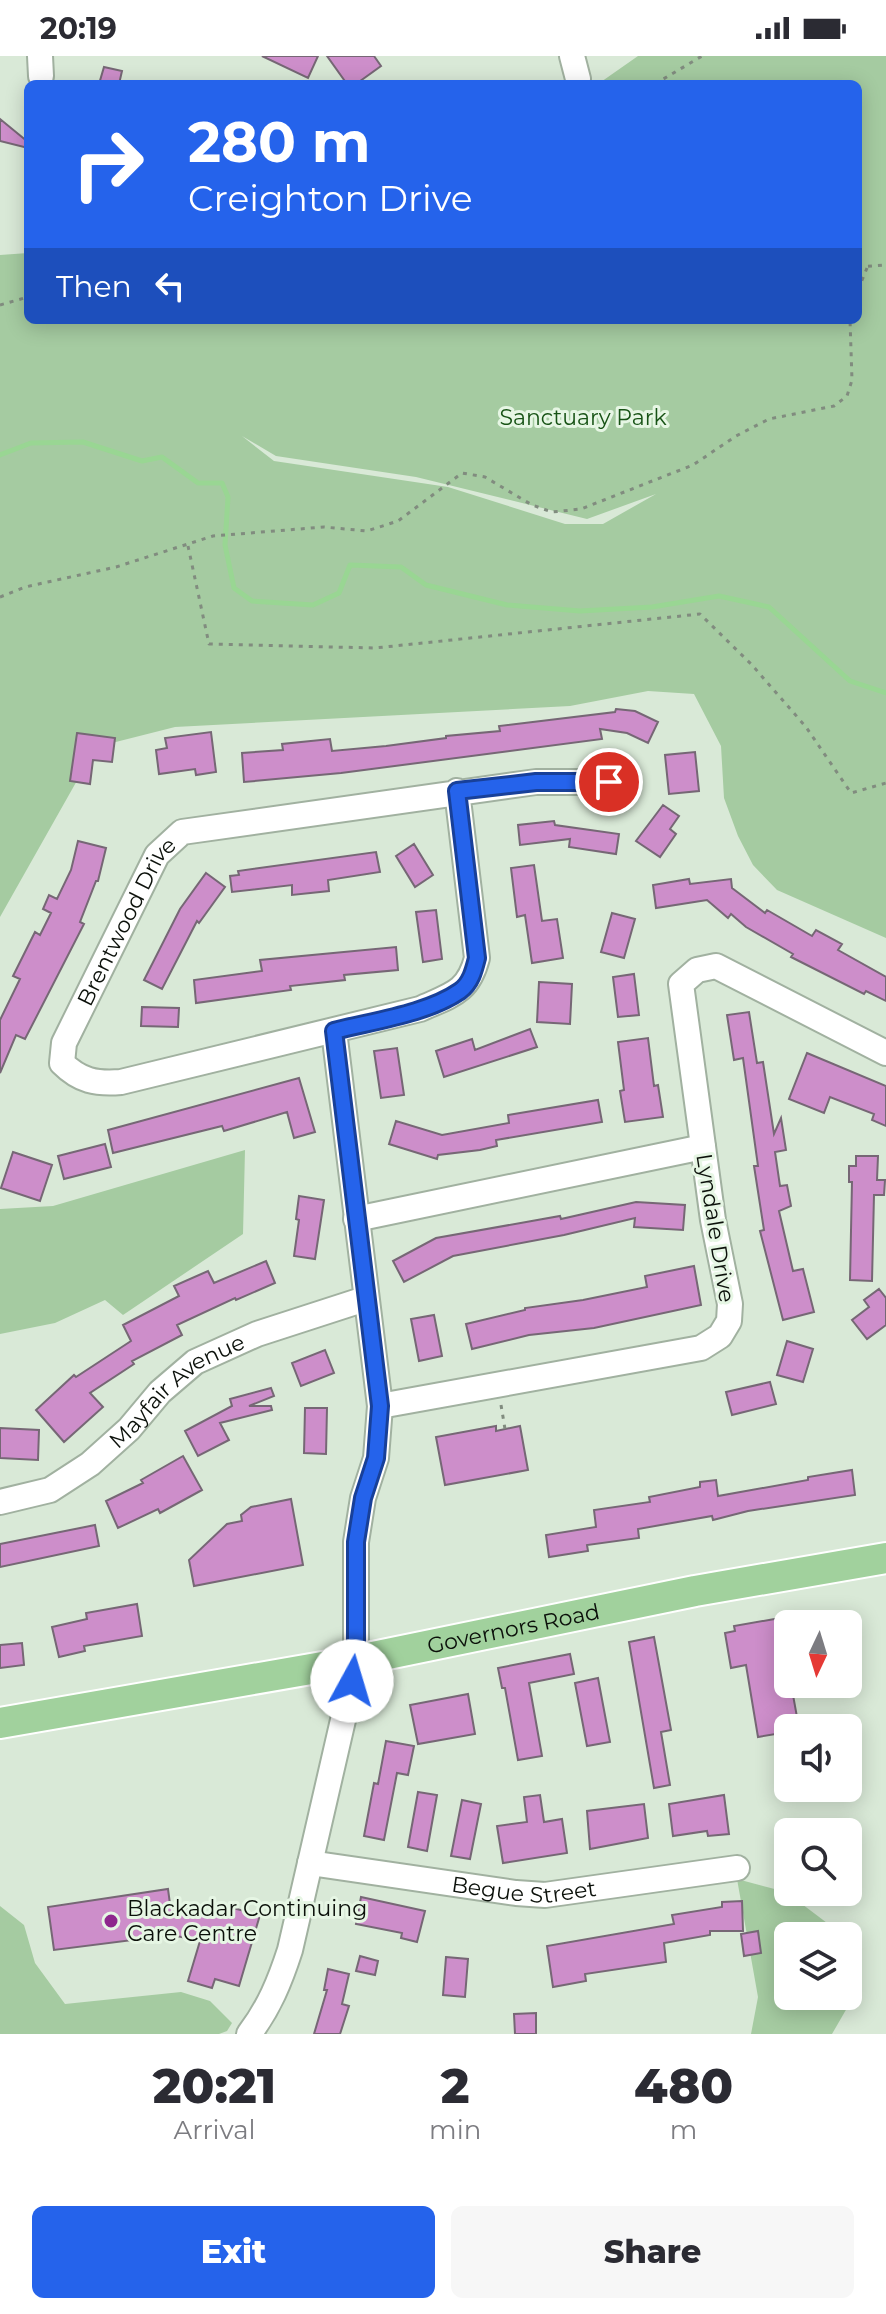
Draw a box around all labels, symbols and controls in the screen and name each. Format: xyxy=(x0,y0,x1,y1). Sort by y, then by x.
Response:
text: 20:19 xyxy=(40,10,117,47)
text: 280 m xyxy=(188,108,371,176)
icon: right xyxy=(56,112,160,216)
text: Creighton Drive xyxy=(188,176,473,220)
icon: left xyxy=(148,264,192,308)
text: Then xyxy=(56,268,132,305)
park label: Sanctuary Park xyxy=(499,404,667,431)
pin xyxy=(575,748,643,816)
icon: arrive xyxy=(587,760,631,804)
street label: Brentwood Drive xyxy=(72,832,182,1010)
street label: Lyndale Drive xyxy=(690,1152,741,1304)
street label: Mayfair Avenue xyxy=(104,1328,249,1454)
street label: Governors Road xyxy=(425,1598,602,1660)
north arrow xyxy=(774,1610,862,1698)
map controls xyxy=(774,1610,862,2010)
position arrow xyxy=(310,1639,394,1723)
button: sound xyxy=(774,1714,862,1802)
button: search xyxy=(774,1818,862,1906)
street label: Begue Street xyxy=(450,1871,598,1909)
place label: Blackadar Continuing Care Centre xyxy=(127,1895,367,1947)
marker: Blackadar Continuing Care Centre xyxy=(102,1912,120,1930)
button: layers xyxy=(774,1922,862,2010)
text: 20:21 xyxy=(153,2057,276,2115)
text: 2 xyxy=(441,2057,470,2115)
text: 480 xyxy=(634,2057,733,2115)
text: Arrival xyxy=(174,2114,256,2146)
text: min xyxy=(429,2114,481,2146)
text: m xyxy=(670,2114,697,2146)
button: Exit xyxy=(32,2206,435,2298)
button: Share xyxy=(451,2206,854,2298)

